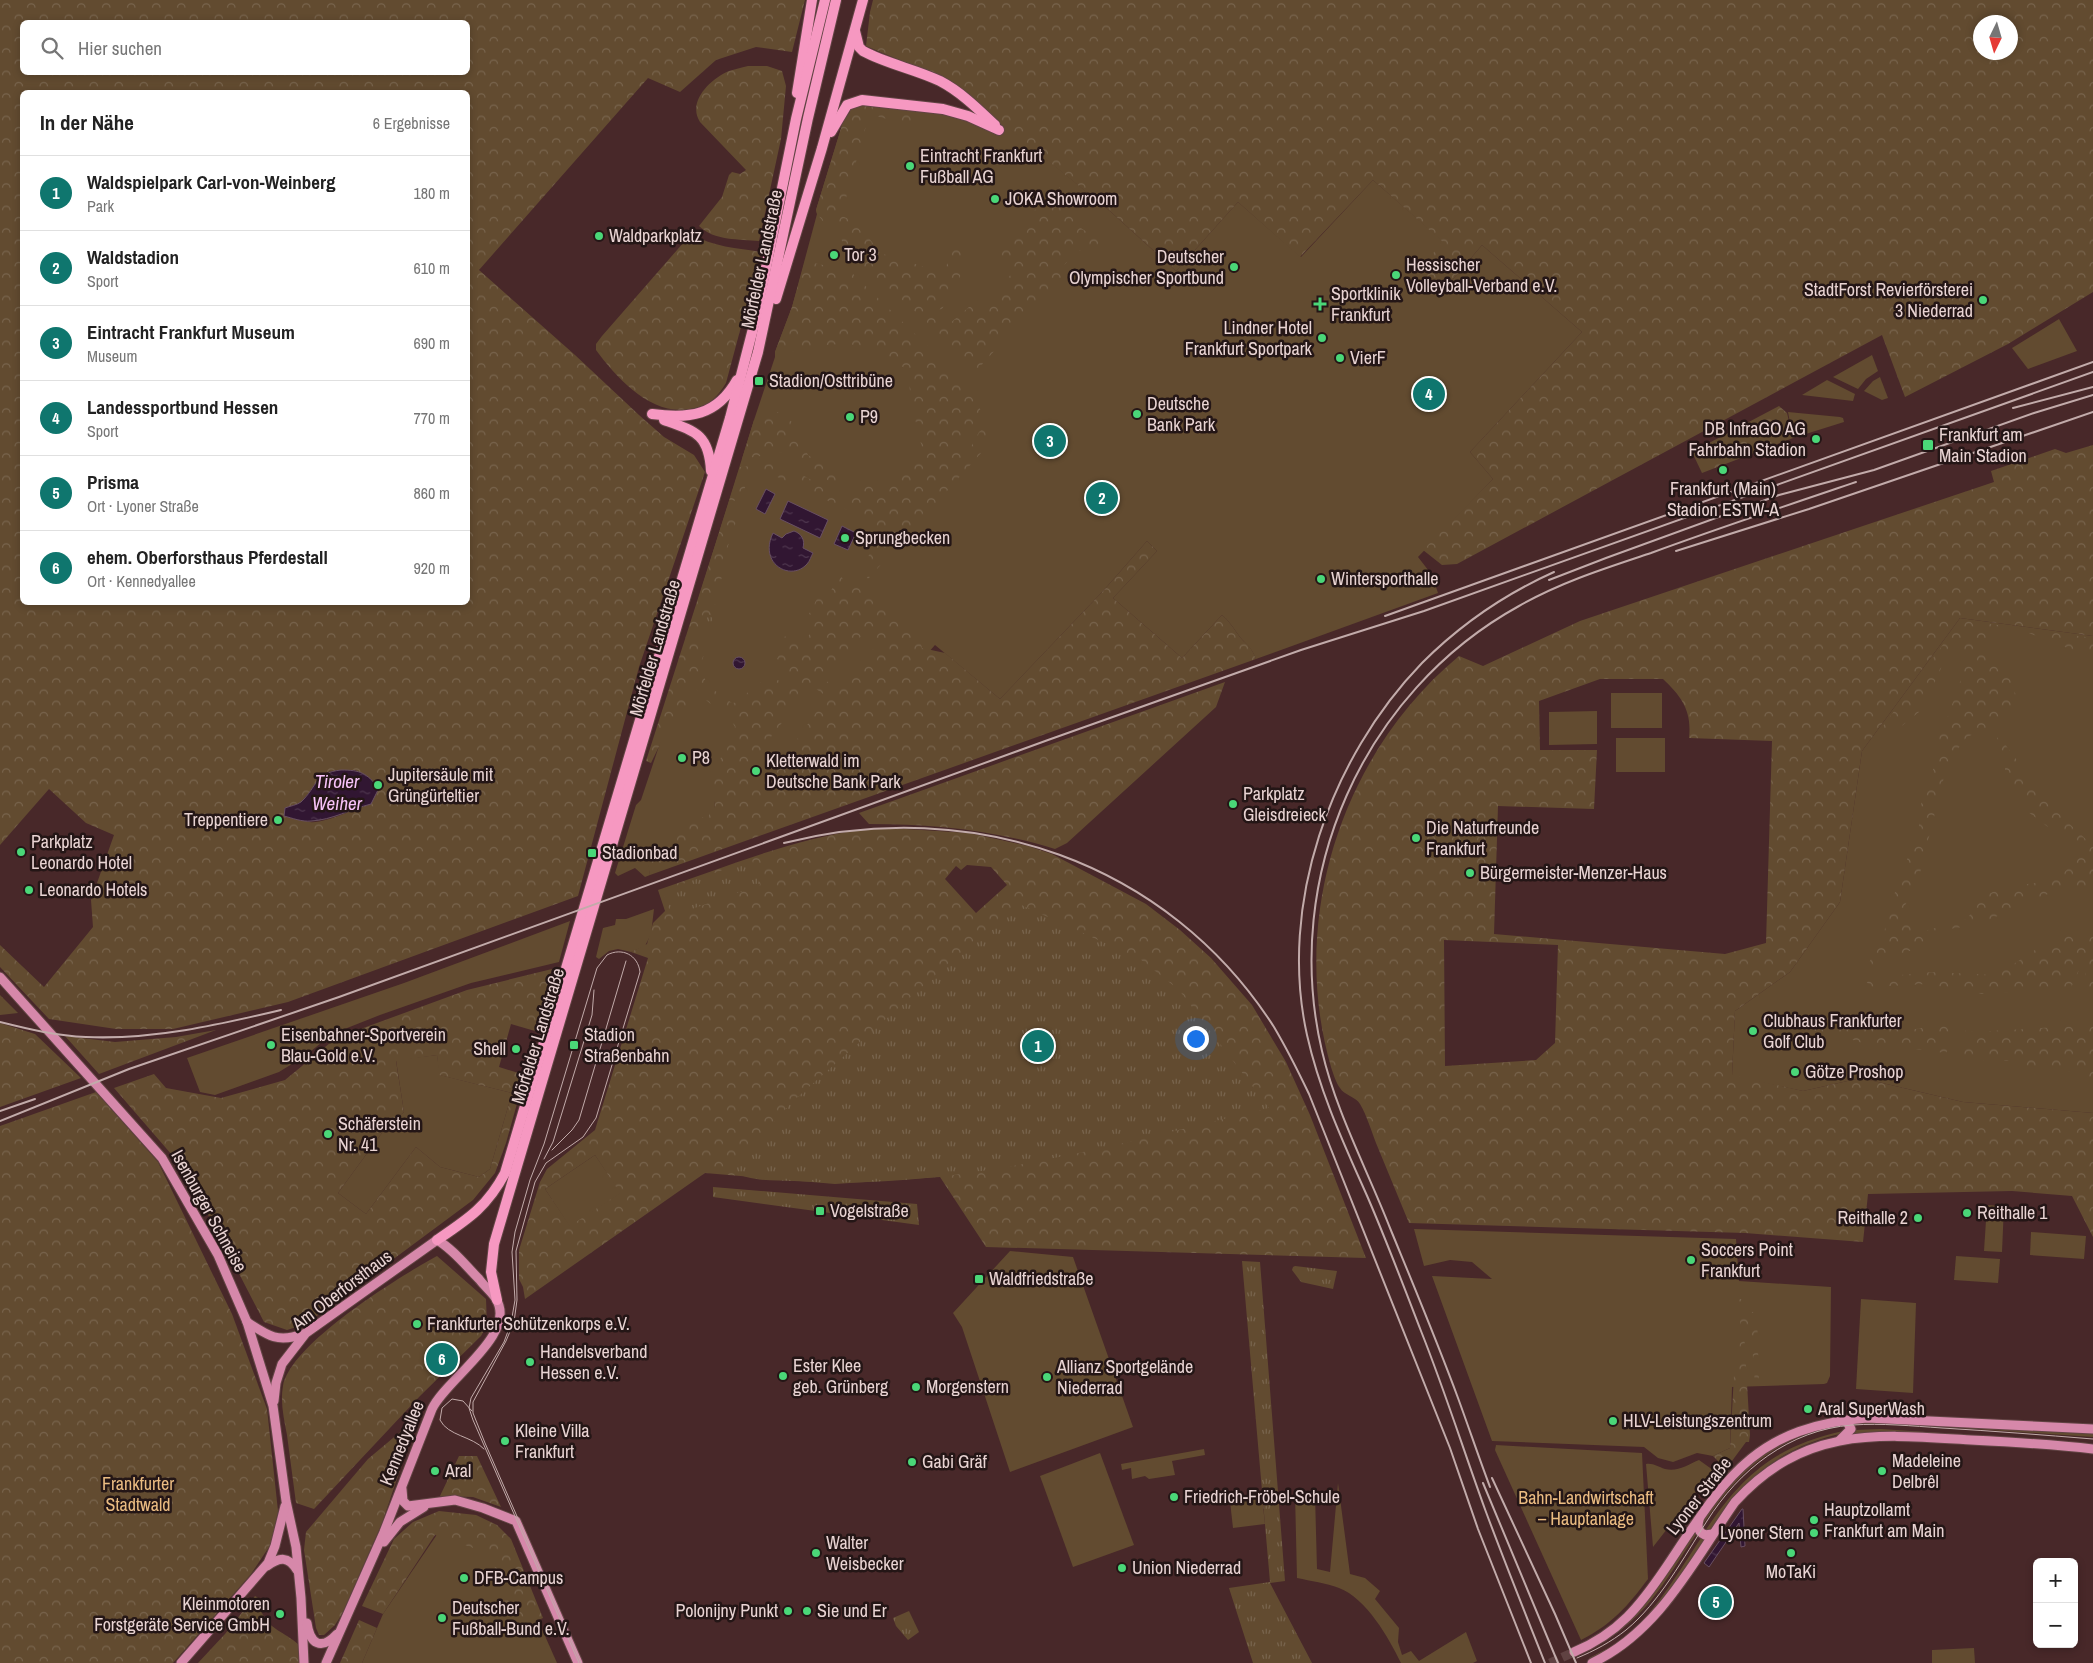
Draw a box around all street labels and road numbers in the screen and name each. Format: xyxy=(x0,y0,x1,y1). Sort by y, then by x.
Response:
street label: Mörfelder Landstraße xyxy=(735,187,788,331)
street label: Mörfelder Landstraße xyxy=(623,577,686,719)
street label: Mörfelder Landstraße xyxy=(505,965,570,1107)
street label: Isenburger Schneise xyxy=(165,1145,253,1276)
street label: Am Oberforsthaus xyxy=(286,1244,397,1336)
street label: Kennedyallee xyxy=(373,1397,430,1489)
street label: Lyoner Straße xyxy=(1660,1451,1737,1540)

